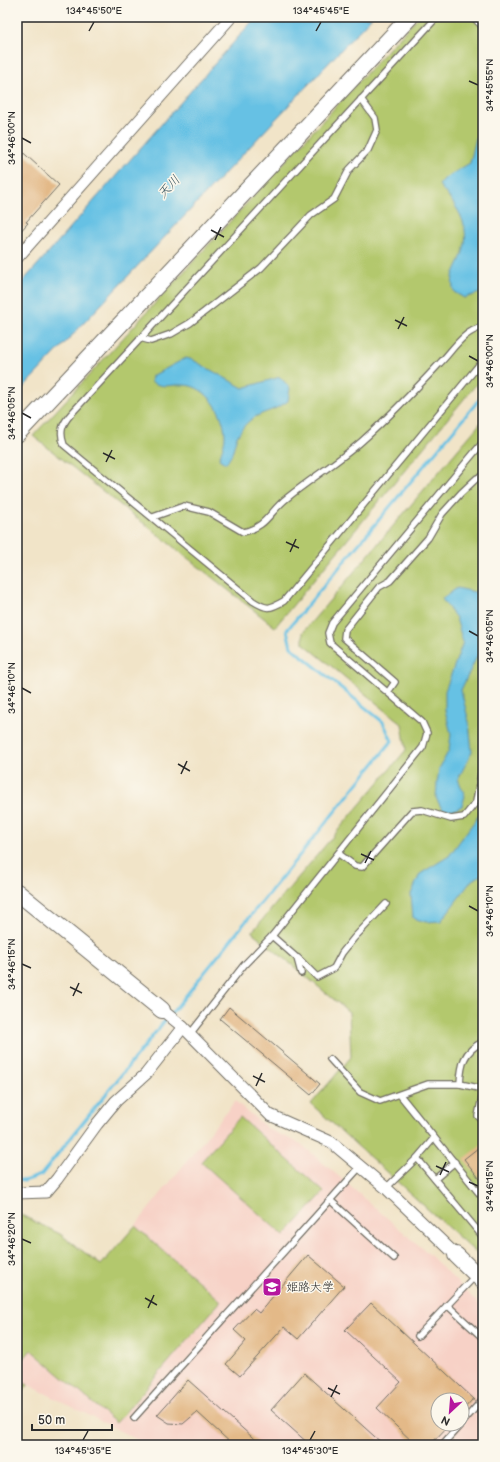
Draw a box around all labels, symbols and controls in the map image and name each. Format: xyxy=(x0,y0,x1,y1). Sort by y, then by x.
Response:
text: 134°45'50"E xyxy=(66,5,123,17)
text: 134°45'45"E xyxy=(293,5,350,17)
text: 34°45'55"N xyxy=(484,58,496,112)
text: 34°46'00"N xyxy=(6,111,18,165)
water label: 天川 xyxy=(154,172,184,202)
text: 34°46'00"N xyxy=(484,334,496,388)
text: 34°46'05"N xyxy=(6,386,18,440)
text: 34°46'05"N xyxy=(484,609,496,663)
text: 34°46'10"N xyxy=(6,662,18,714)
text: 34°46'10"N xyxy=(484,885,496,937)
text: 34°46'15"N xyxy=(6,938,18,990)
text: 34°46'15"N xyxy=(484,1160,496,1212)
text: 34°46'20"N xyxy=(6,1212,18,1266)
school or university icon: 姫路大学 xyxy=(261,1276,283,1298)
place label: 姫路大学 xyxy=(286,1280,334,1295)
north arrow xyxy=(430,1392,470,1432)
scale bar xyxy=(32,1406,112,1432)
text: 50 m xyxy=(38,1413,65,1428)
text: N xyxy=(439,1413,452,1428)
text: 134°45'35"E xyxy=(55,1445,112,1457)
text: 134°45'30"E xyxy=(282,1445,339,1457)

